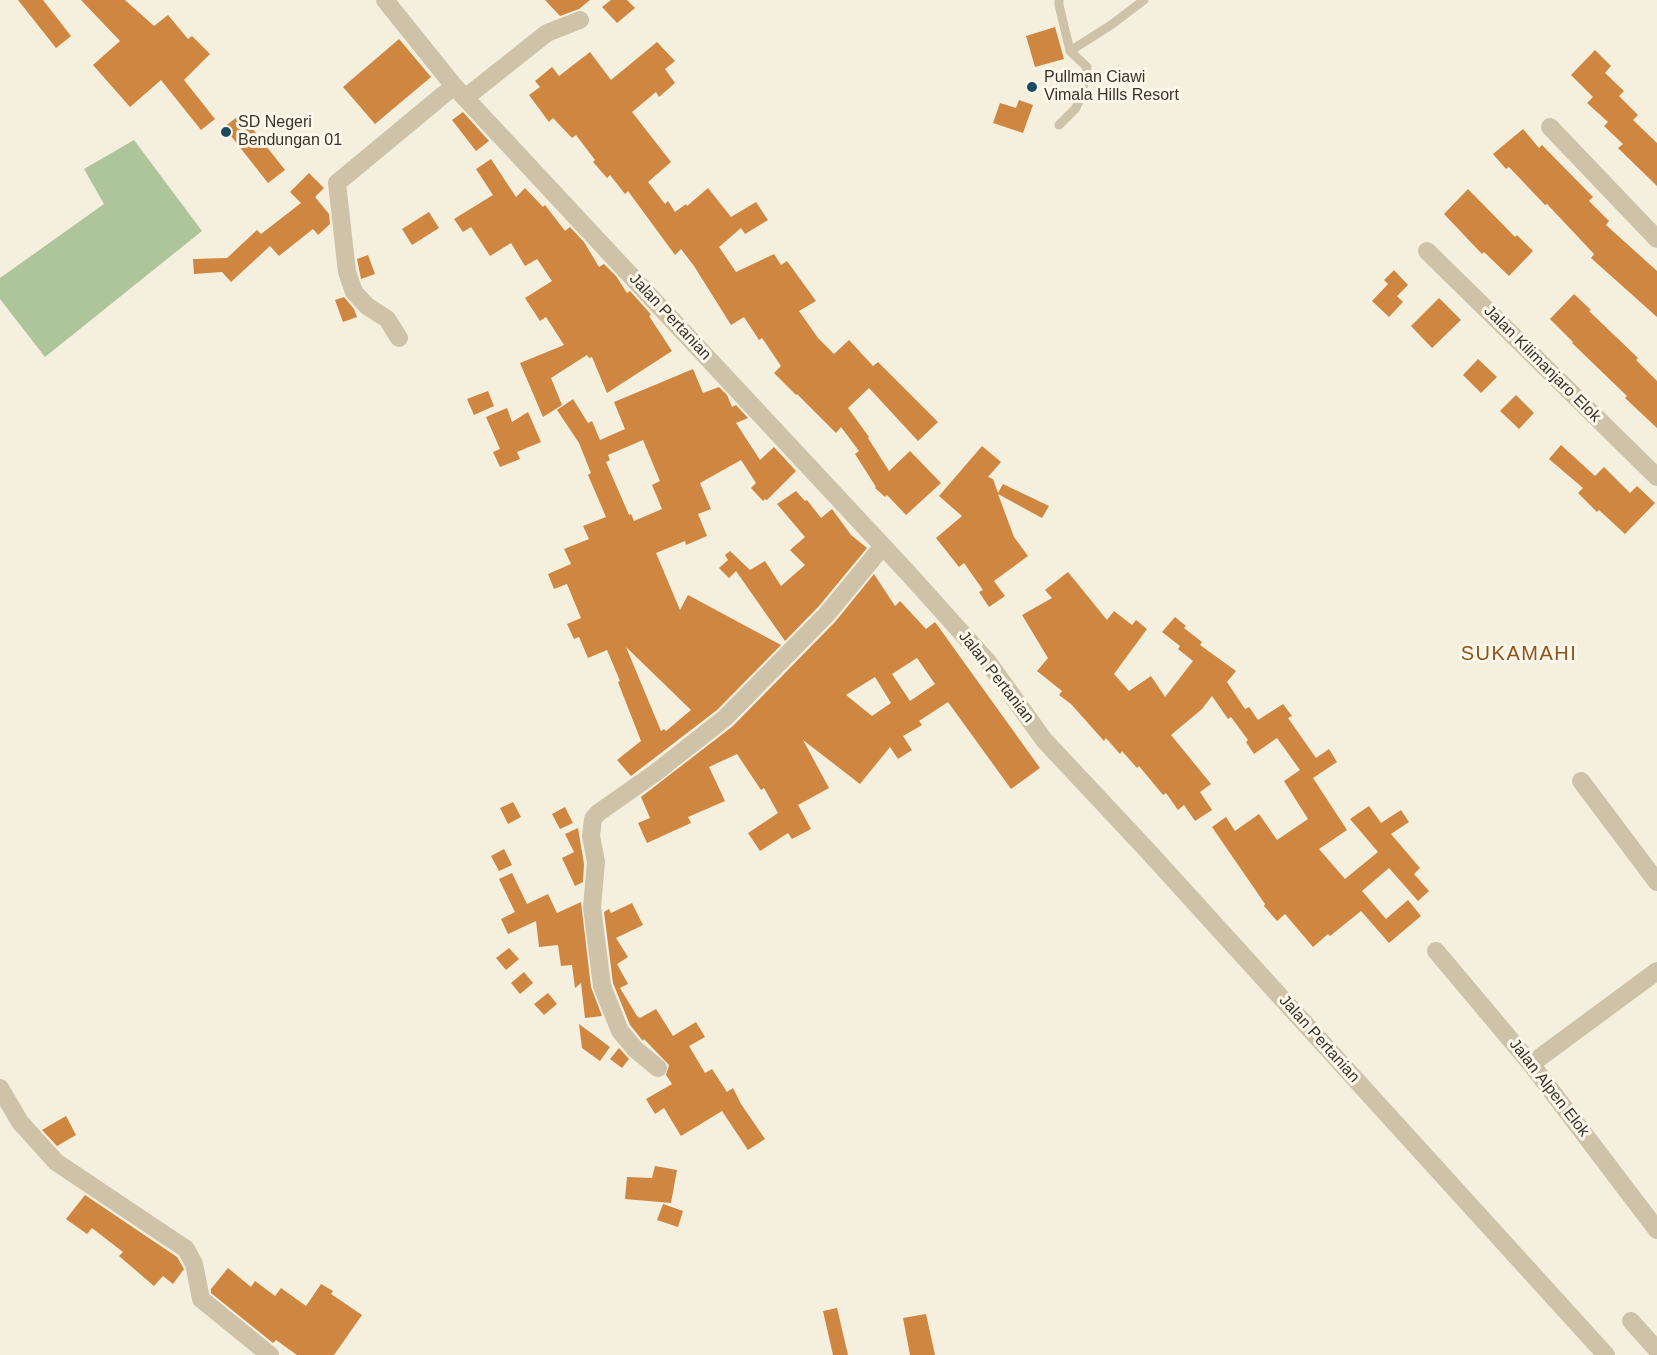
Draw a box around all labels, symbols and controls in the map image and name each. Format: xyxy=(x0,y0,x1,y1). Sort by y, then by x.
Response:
place label: Pullman Ciawi Vimala Hills Resort xyxy=(1044,68,1179,106)
marker: Pullman Ciawi Vimala Hills Resort xyxy=(1025,80,1039,94)
place label: SD Negeri Bendungan 01 xyxy=(238,113,342,151)
marker: SD Negeri Bendungan 01 xyxy=(219,125,233,139)
street label: Jalan Pertanian xyxy=(625,270,715,364)
street label: Jalan Kilimanjaro Elok xyxy=(1480,302,1604,426)
street label: Jalan Pertanian xyxy=(954,627,1038,727)
district label: SUKAMAHI xyxy=(1461,642,1577,666)
street label: Jalan Pertanian xyxy=(1275,991,1363,1087)
street label: Jalan Alpen Elok xyxy=(1505,1035,1593,1141)

